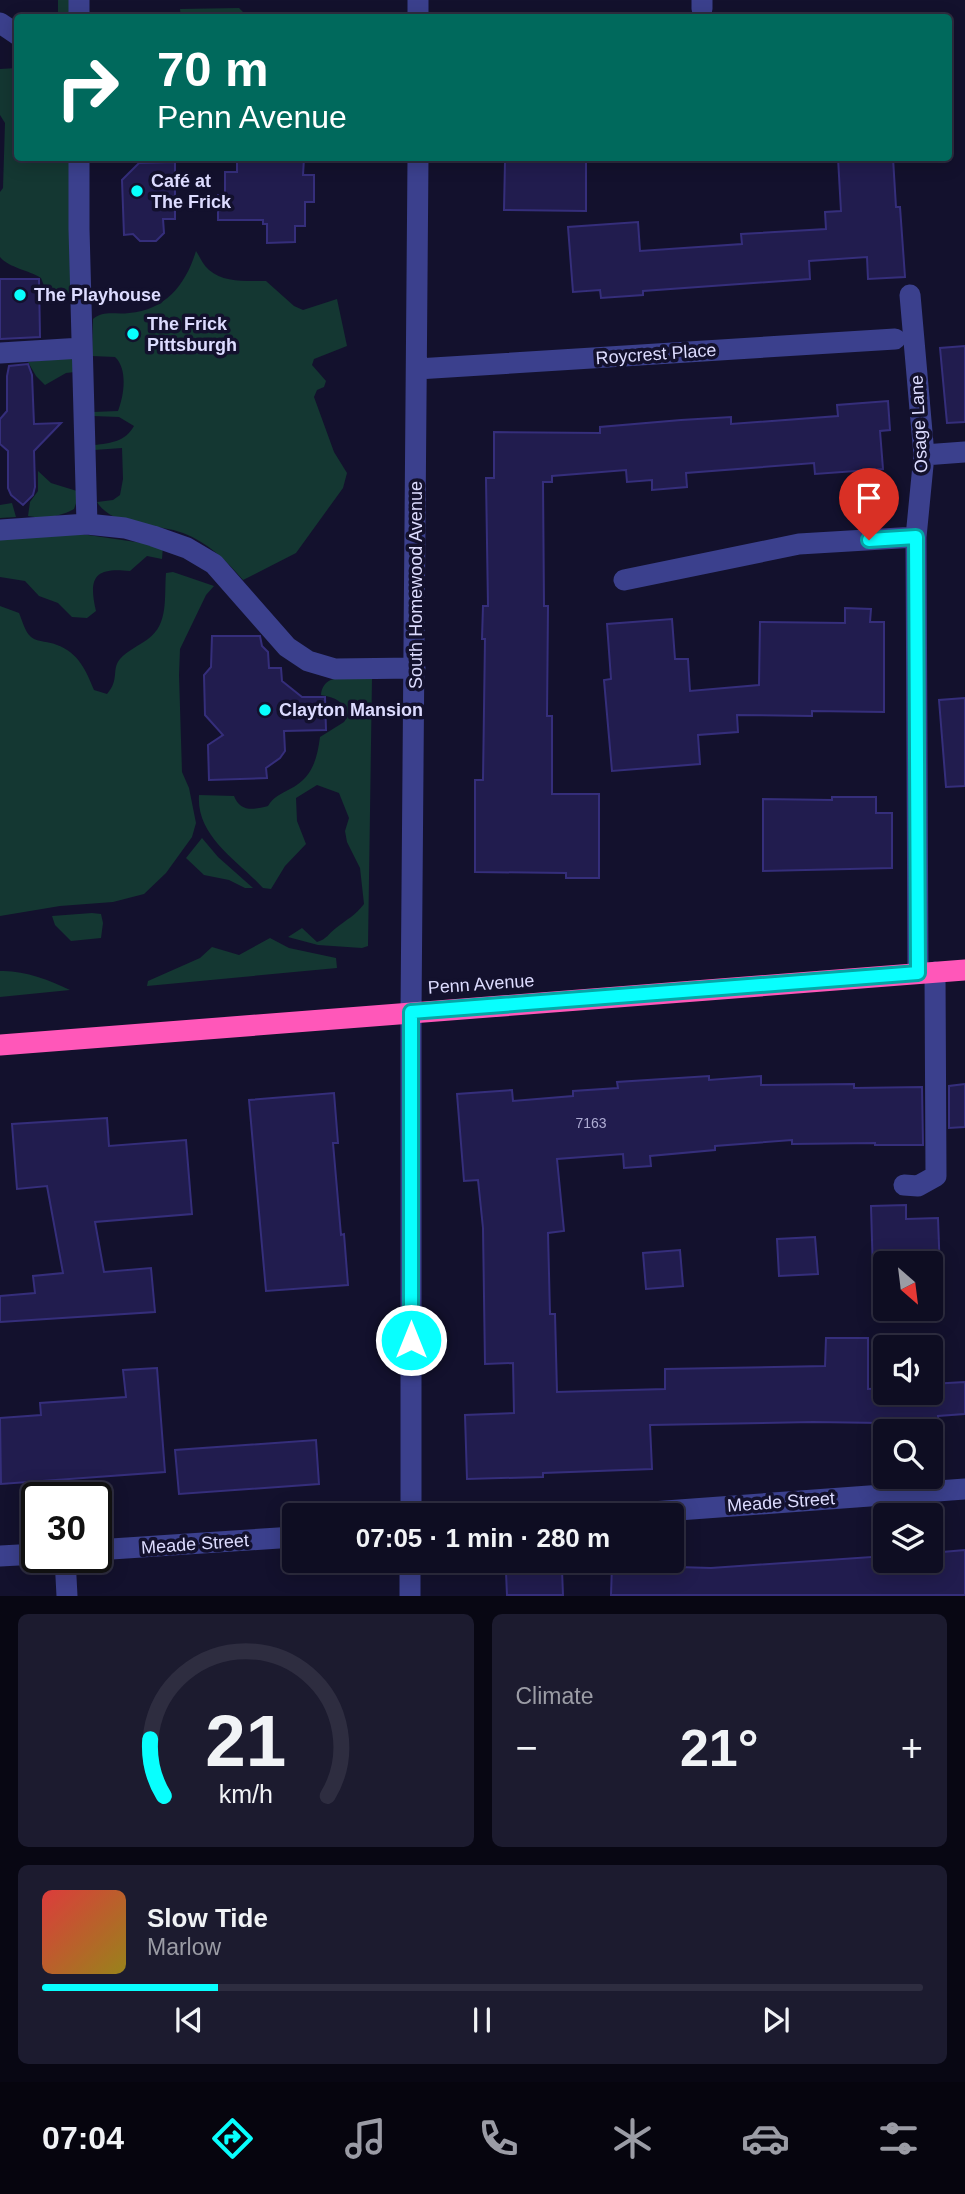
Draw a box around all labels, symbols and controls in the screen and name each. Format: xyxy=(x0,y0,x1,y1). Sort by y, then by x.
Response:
icon: right xyxy=(42,42,133,133)
text: 70 m xyxy=(157,42,269,96)
text: Penn Avenue xyxy=(157,99,347,135)
place label: Café at The Frick xyxy=(151,171,232,212)
marker: Café at The Frick xyxy=(129,183,145,199)
place label: The Playhouse xyxy=(34,285,161,305)
marker: The Playhouse xyxy=(12,287,28,303)
place label: The Frick Pittsburgh xyxy=(147,314,237,355)
marker: The Frick Pittsburgh xyxy=(125,326,141,342)
street label: Roycrest Place xyxy=(595,340,717,368)
street label: Osage Lane xyxy=(906,375,932,473)
pin xyxy=(839,468,899,540)
icon: arrive xyxy=(850,479,888,517)
street label: South Homewood Avenue xyxy=(406,481,426,689)
place label: Clayton Mansion xyxy=(279,700,423,720)
marker: Clayton Mansion xyxy=(257,702,273,718)
street label: Penn Avenue xyxy=(427,970,535,998)
house number: 7163 xyxy=(575,1115,607,1131)
north arrow xyxy=(873,1251,943,1321)
map controls xyxy=(873,1251,943,1573)
position arrow xyxy=(374,1303,448,1377)
button: sound xyxy=(873,1335,943,1405)
button: search xyxy=(873,1419,943,1489)
speed limit sign: 30 xyxy=(21,1482,112,1573)
street label: Meade Street xyxy=(726,1488,836,1516)
button: layers xyxy=(873,1503,943,1573)
text: 07:05 · 1 min · 280 m xyxy=(356,1523,610,1553)
street label: Meade Street xyxy=(140,1530,250,1558)
text: Climate xyxy=(516,1683,593,1709)
text: 21 xyxy=(205,1701,286,1782)
text: 21° xyxy=(680,1719,759,1777)
text: − xyxy=(516,1727,538,1769)
text: + xyxy=(901,1727,923,1769)
text: km/h xyxy=(219,1780,273,1808)
text: Slow Tide xyxy=(147,1903,268,1933)
text: Marlow xyxy=(147,1934,221,1960)
icon: previous xyxy=(170,2001,208,2039)
icon: pause xyxy=(463,2001,501,2039)
icon: next xyxy=(757,2001,795,2039)
icon: directions xyxy=(208,2114,257,2163)
icon: music xyxy=(341,2114,390,2163)
icon: phone xyxy=(474,2114,523,2163)
icon: climate xyxy=(608,2114,657,2163)
icon: car xyxy=(741,2114,790,2163)
icon: filters xyxy=(874,2114,923,2163)
text: 07:04 xyxy=(42,2120,124,2156)

